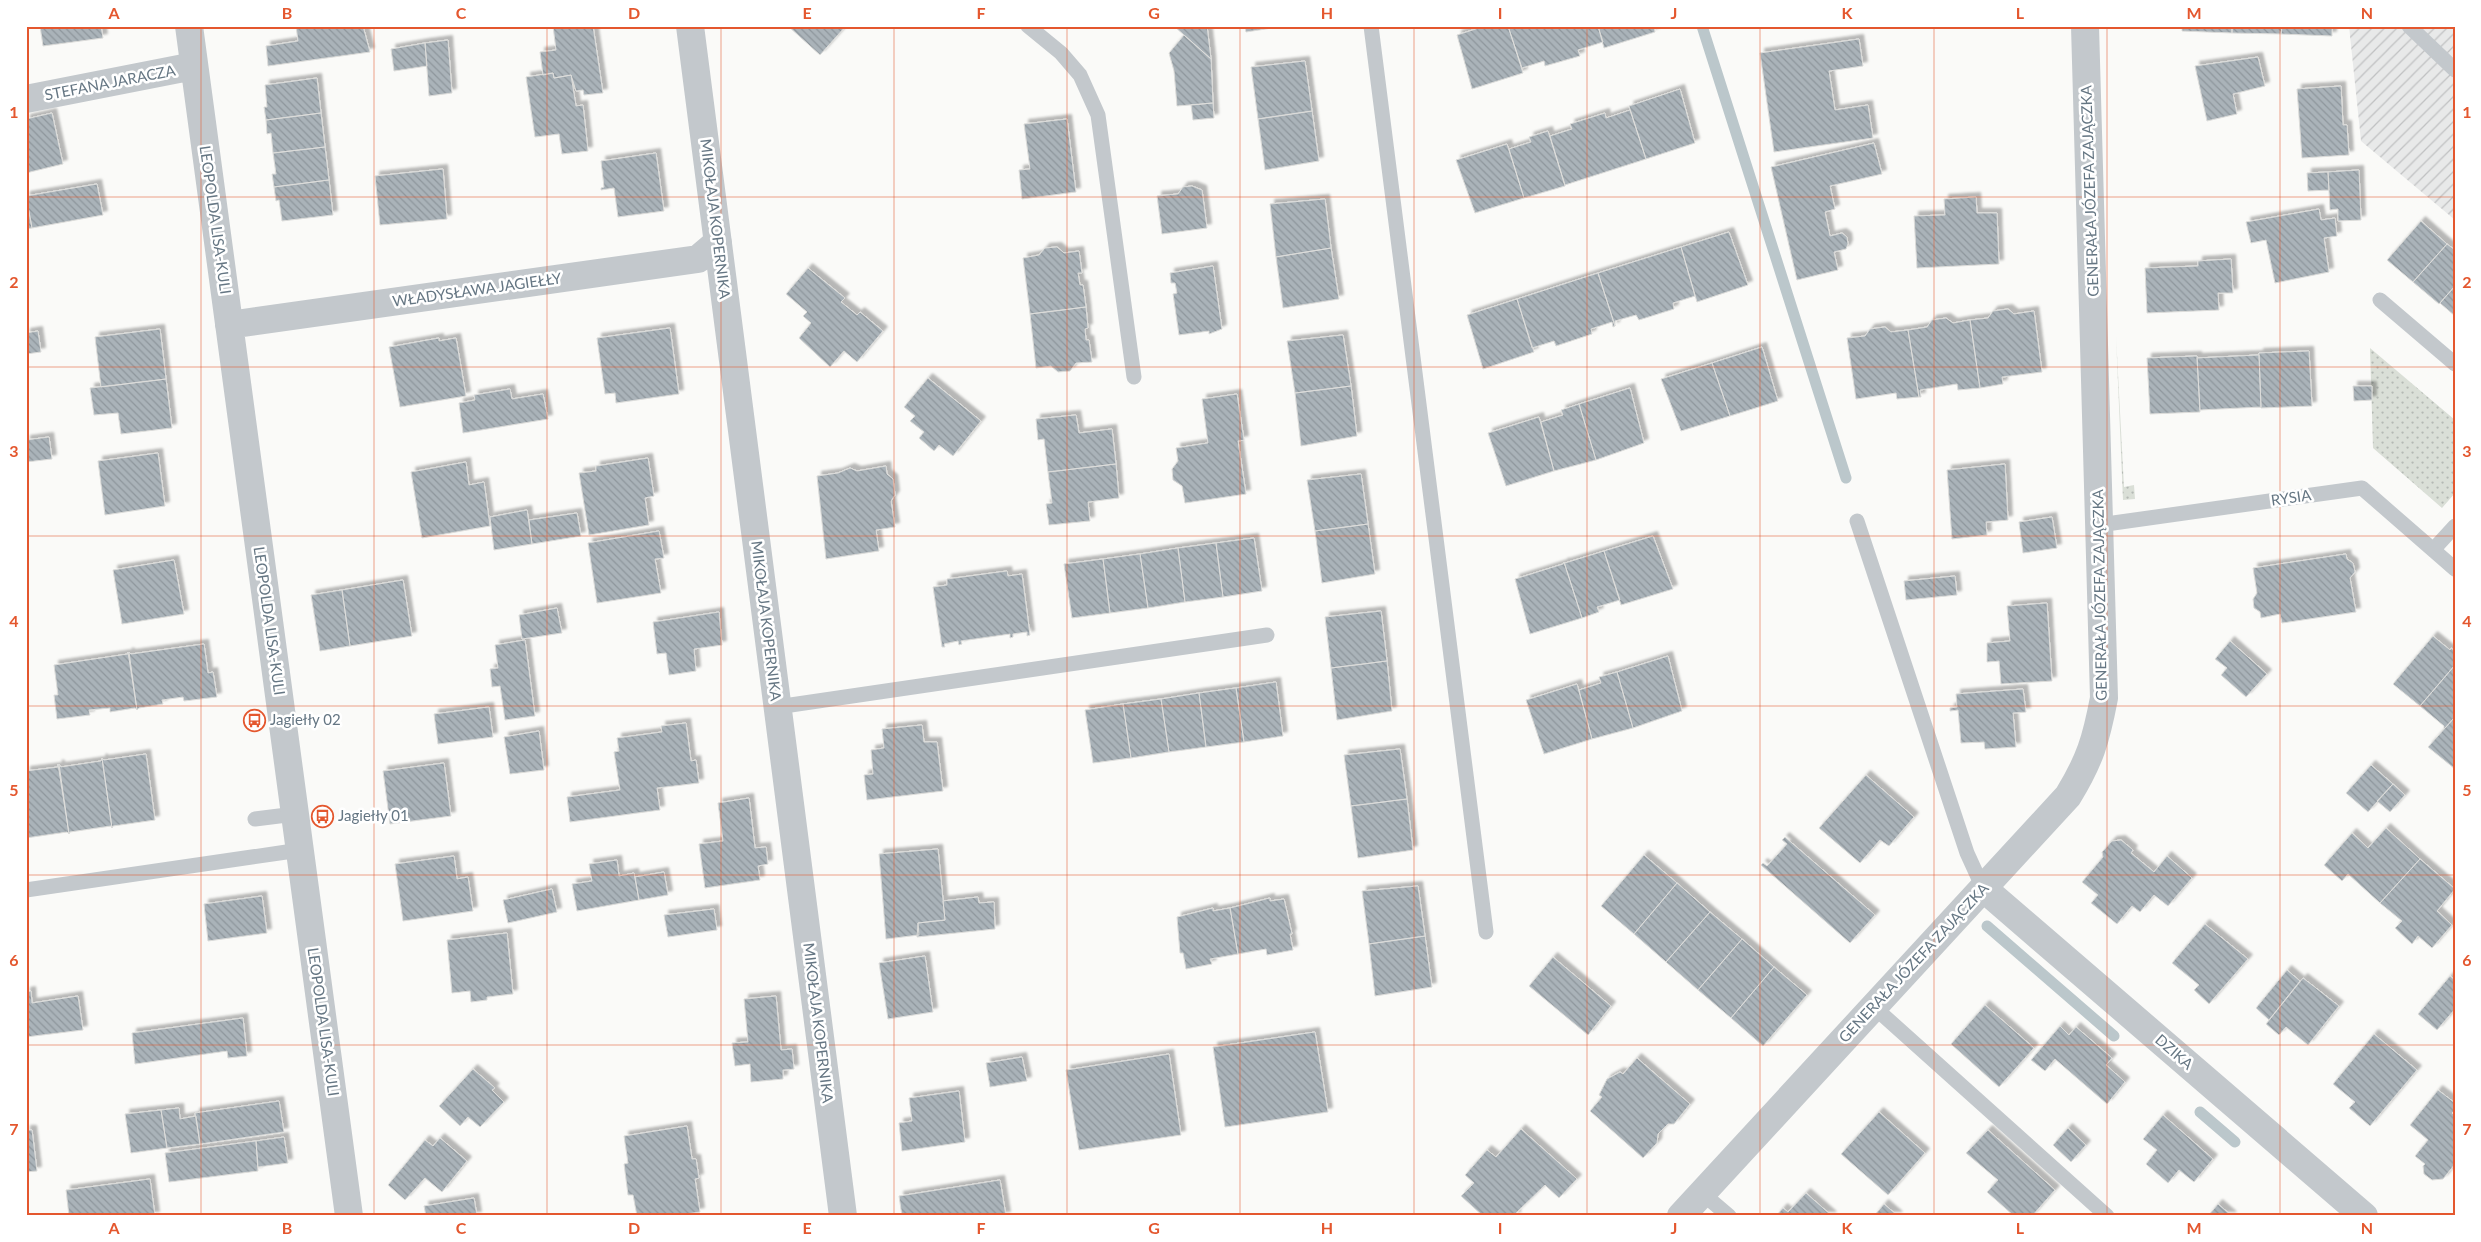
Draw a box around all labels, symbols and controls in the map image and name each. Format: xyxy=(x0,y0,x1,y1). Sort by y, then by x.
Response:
text: A xyxy=(107,3,120,22)
text: B xyxy=(282,3,292,22)
text: C xyxy=(456,3,467,22)
text: D xyxy=(628,3,640,22)
text: E xyxy=(802,3,812,22)
text: F xyxy=(976,3,986,22)
text: G xyxy=(1148,3,1160,22)
text: H xyxy=(1321,3,1333,22)
text: I xyxy=(1498,3,1502,22)
text: J xyxy=(1671,3,1677,22)
text: K xyxy=(1842,3,1854,22)
text: L xyxy=(2016,3,2025,22)
text: M xyxy=(2186,3,2202,22)
text: N xyxy=(2361,3,2373,22)
street label: STEFANA JARACZA xyxy=(43,60,178,104)
street label: GENERAŁA JÓZEFA ZAJĄCZKA xyxy=(2076,84,2102,297)
text: 1 xyxy=(9,102,19,121)
text: 1 xyxy=(2462,102,2472,121)
street label: MIKOŁAJA KOPERNIKA xyxy=(697,138,735,301)
street label: LEOPOLDA LISA-KULI xyxy=(197,144,235,295)
street label: WŁADYSŁAWA JAGIEŁŁY xyxy=(391,268,563,310)
text: 2 xyxy=(9,272,19,291)
text: 2 xyxy=(2462,272,2472,291)
text: 3 xyxy=(9,441,19,460)
text: 3 xyxy=(2462,441,2472,460)
street label: RYSIA xyxy=(2270,485,2313,509)
street label: GENERAŁA JÓZEFA ZAJĄCZKA xyxy=(2088,488,2110,701)
street label: MIKOŁAJA KOPERNIKA xyxy=(748,540,786,703)
street label: LEOPOLDA LISA-KULI xyxy=(251,545,289,696)
text: 4 xyxy=(9,611,19,630)
text: 4 xyxy=(2462,611,2472,630)
bus stop icon: Jagiełły 02 xyxy=(242,708,266,732)
place label: Jagiełły 02 xyxy=(270,710,341,728)
text: 5 xyxy=(9,780,19,799)
text: 5 xyxy=(2462,780,2472,799)
bus stop icon: Jagiełły 01 xyxy=(310,804,334,828)
place label: Jagiełły 01 xyxy=(338,806,409,824)
street label: GENERAŁA JÓZEFA ZAJĄCZKA xyxy=(1835,878,1993,1046)
street label: MIKOŁAJA KOPERNIKA xyxy=(800,942,838,1105)
street label: LEOPOLDA LISA-KULI xyxy=(305,946,343,1097)
text: 6 xyxy=(9,950,19,969)
text: 6 xyxy=(2462,950,2472,969)
street label: DZIKA xyxy=(2152,1030,2198,1073)
text: 7 xyxy=(9,1119,19,1138)
text: 7 xyxy=(2462,1119,2472,1138)
text: A xyxy=(107,1218,120,1237)
text: B xyxy=(282,1218,292,1237)
text: C xyxy=(456,1218,467,1237)
text: D xyxy=(628,1218,640,1237)
text: E xyxy=(802,1218,812,1237)
text: F xyxy=(976,1218,986,1237)
text: G xyxy=(1148,1218,1160,1237)
text: H xyxy=(1321,1218,1333,1237)
text: I xyxy=(1498,1218,1502,1237)
text: J xyxy=(1671,1218,1677,1237)
text: K xyxy=(1842,1218,1854,1237)
text: L xyxy=(2016,1218,2025,1237)
text: M xyxy=(2186,1218,2202,1237)
text: N xyxy=(2361,1218,2373,1237)

